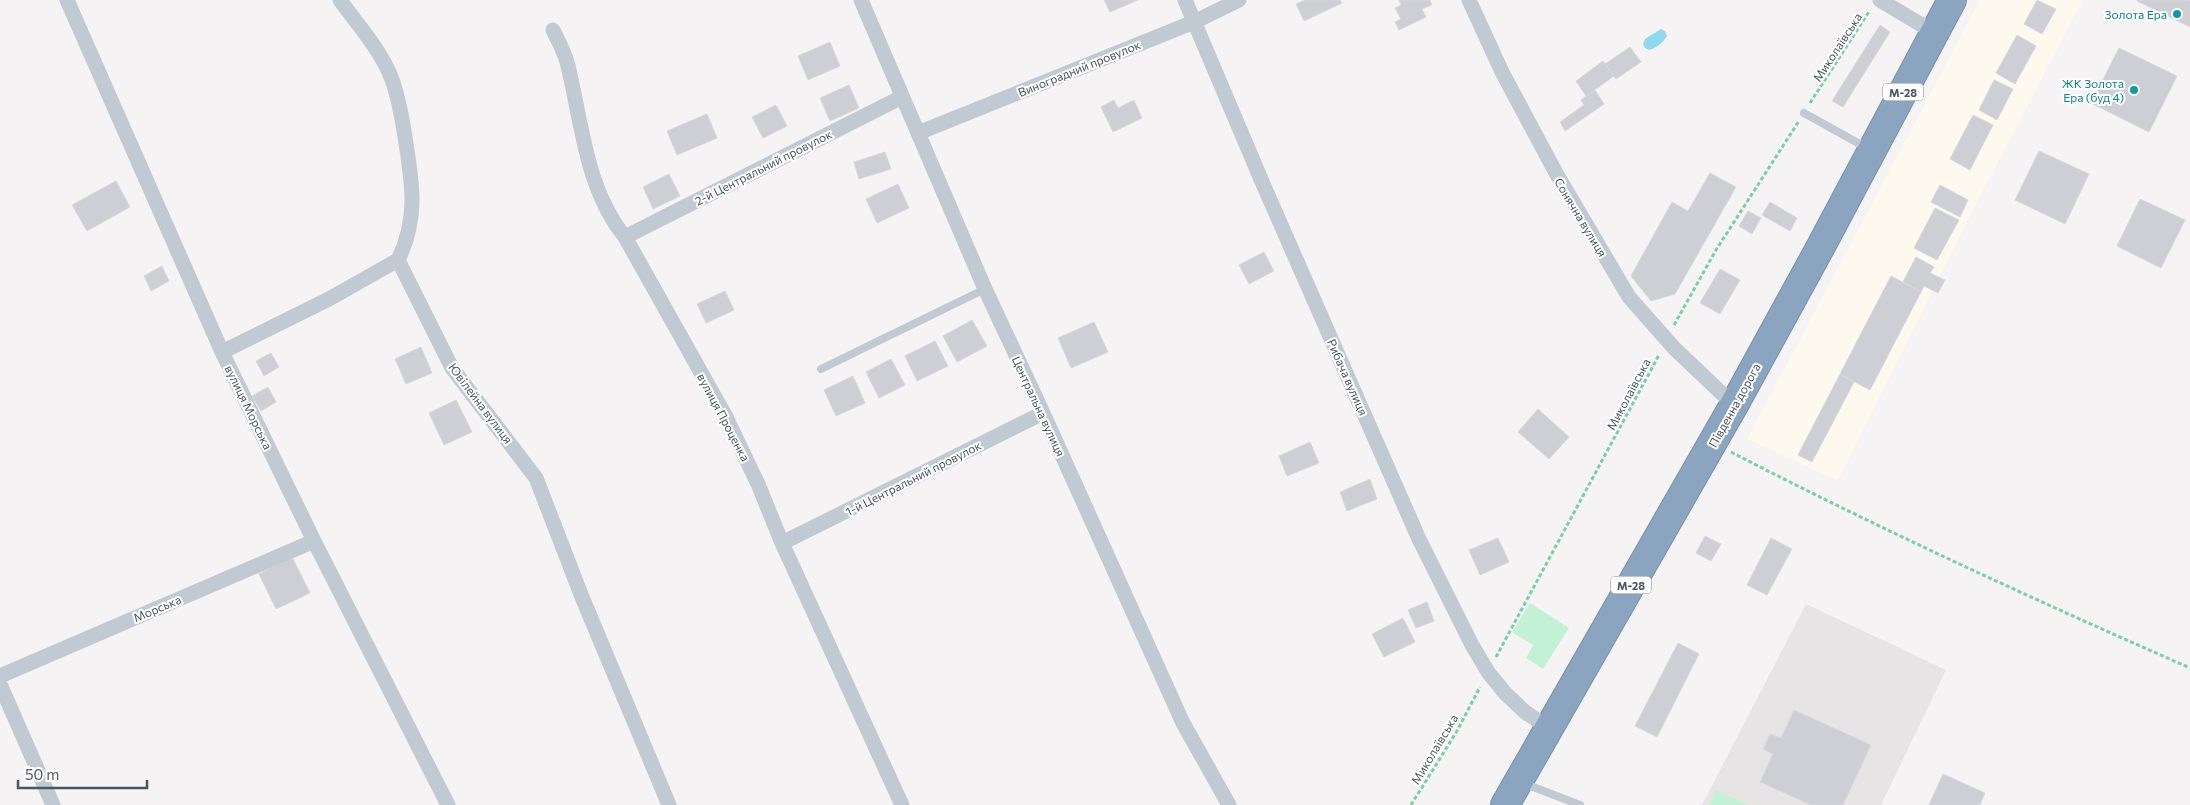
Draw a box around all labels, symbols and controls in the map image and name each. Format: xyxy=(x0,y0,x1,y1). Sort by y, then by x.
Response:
place label: Золота Ера xyxy=(2105,7,2167,21)
marker: Золота Ера xyxy=(2171,8,2183,20)
street label: Миколаївська xyxy=(1810,10,1864,84)
street label: Виноградний провулок xyxy=(1016,37,1143,99)
place label: ЖК Золота Ера (буд 4) xyxy=(2061,76,2124,104)
road number: М-28 xyxy=(1883,84,1923,100)
marker: ЖК Золота Ера (буд 4) xyxy=(2128,84,2140,96)
street label: 2-й Центральний провулок xyxy=(692,126,834,208)
street label: Сонячна вулиця xyxy=(1552,175,1610,259)
street label: Рибача вулиця xyxy=(1325,337,1371,417)
street label: Центральна вулиця xyxy=(1010,354,1068,458)
street label: Миколаївська xyxy=(1603,356,1653,432)
street label: Ювілейна вулиця xyxy=(446,360,516,446)
street label: Південна дорога xyxy=(1705,361,1763,449)
street label: вулиця Морська xyxy=(223,363,275,451)
street label: вулиця Проценка xyxy=(695,371,753,463)
street label: 1-й Центральний провулок xyxy=(843,437,984,518)
road number: М-28 xyxy=(1611,576,1651,594)
street label: Морська xyxy=(131,592,183,624)
street label: Миколаївська xyxy=(1408,712,1460,786)
scale bar xyxy=(18,758,146,790)
text: 50 m xyxy=(25,765,59,783)

